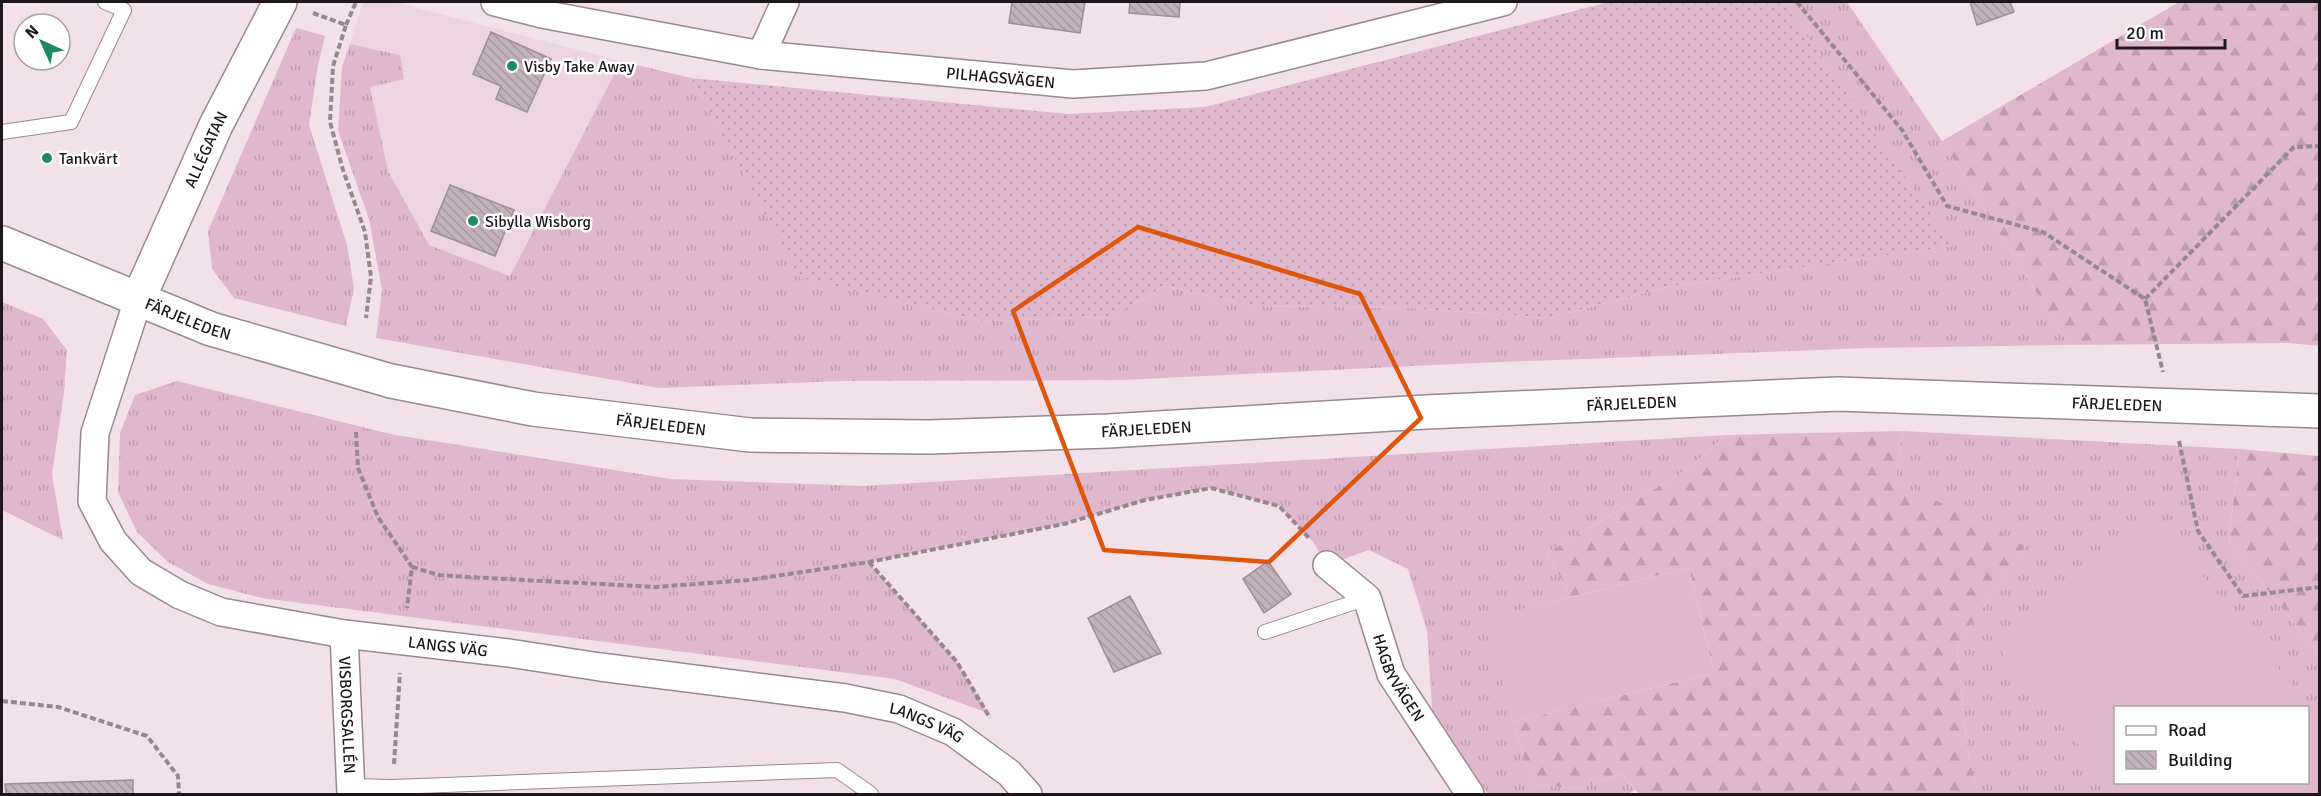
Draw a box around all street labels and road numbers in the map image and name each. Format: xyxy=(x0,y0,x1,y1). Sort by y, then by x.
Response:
street label: PILHAGSVÄGEN xyxy=(945,63,1056,93)
street label: ALLÉGATAN xyxy=(180,108,232,191)
street label: FÄRJELEDEN xyxy=(142,294,233,345)
street label: FÄRJELEDEN xyxy=(1586,392,1677,416)
street label: FÄRJELEDEN xyxy=(2071,393,2163,416)
street label: FÄRJELEDEN xyxy=(615,410,707,441)
street label: FÄRJELEDEN xyxy=(1101,417,1192,442)
street label: LANGS VÄG xyxy=(407,632,489,661)
street label: HAGBYVÄGEN xyxy=(1368,632,1429,726)
street label: VISBORGSALLÉN xyxy=(334,656,359,774)
street label: LANGS VÄG xyxy=(887,698,968,748)

